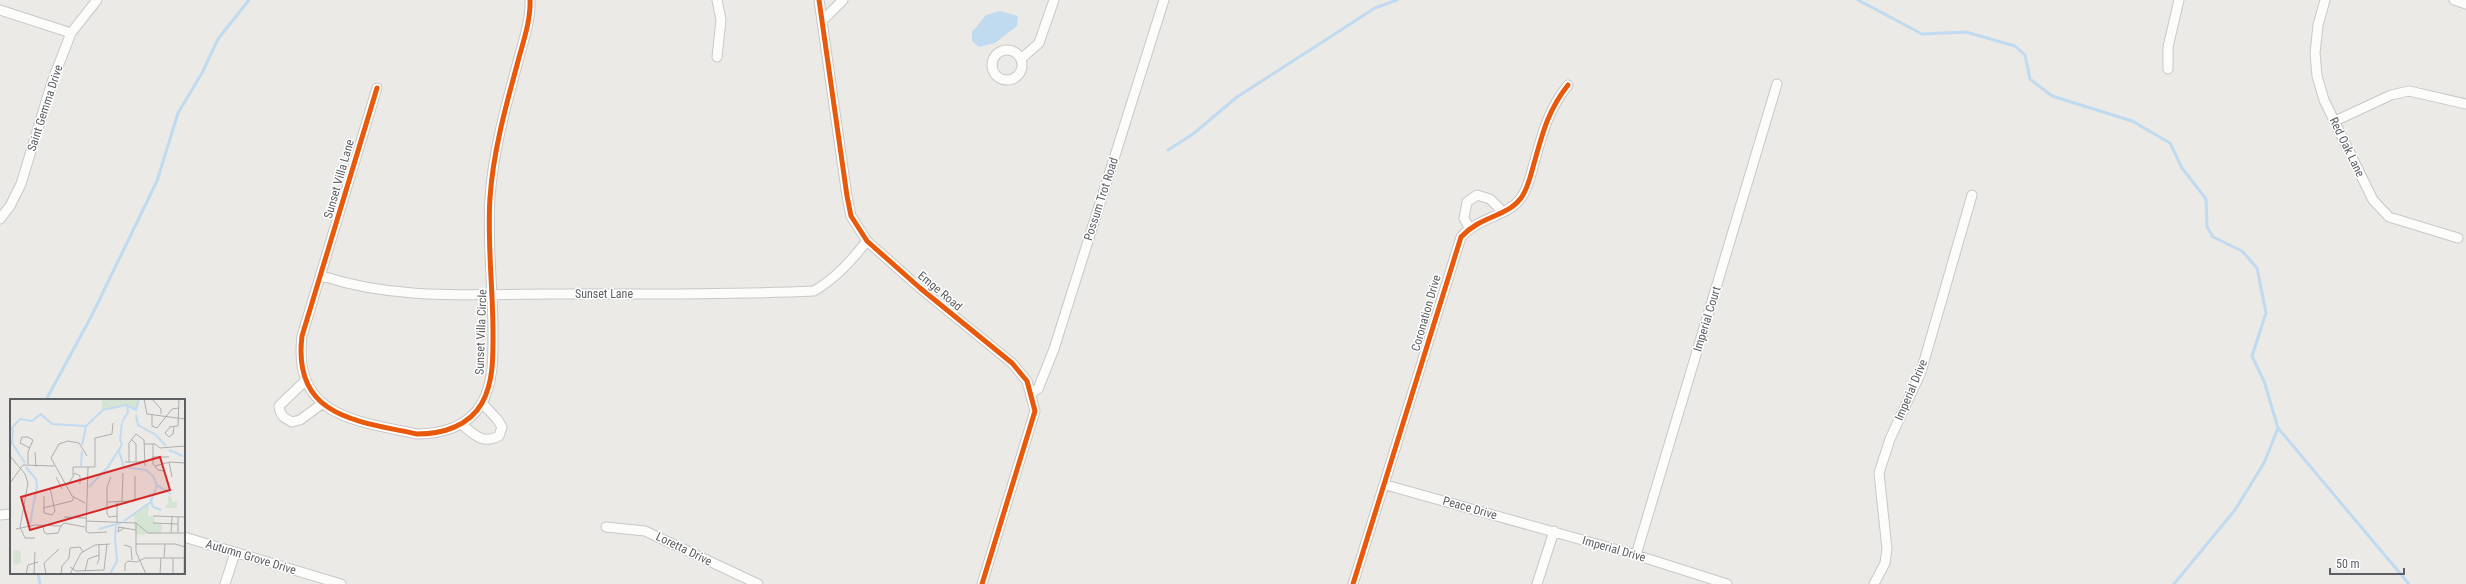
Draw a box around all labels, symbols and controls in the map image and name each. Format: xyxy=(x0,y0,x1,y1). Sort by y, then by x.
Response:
street label: Saint Gemma Drive xyxy=(24,63,66,153)
street label: Red Oak Lane xyxy=(2327,115,2368,179)
street label: Sunset Villa Lane xyxy=(321,137,357,220)
street label: Possum Trot Road xyxy=(1081,156,1121,242)
street label: Emge Road xyxy=(915,268,965,314)
street label: Coronation Drive xyxy=(1408,273,1444,353)
street label: Imperial Court xyxy=(1690,284,1724,353)
street label: Sunset Lane xyxy=(575,287,633,301)
street label: Sunset Villa Circle xyxy=(473,289,490,375)
street label: Imperial Drive xyxy=(1892,357,1930,423)
inset map xyxy=(10,399,185,574)
street label: Peace Drive xyxy=(1441,494,1499,523)
street label: Loretta Drive xyxy=(654,529,715,569)
street label: Imperial Drive xyxy=(1581,533,1648,565)
street label: Autumn Grove Drive xyxy=(204,537,298,577)
scale bar xyxy=(2330,550,2404,576)
text: 50 m xyxy=(2336,557,2360,571)

